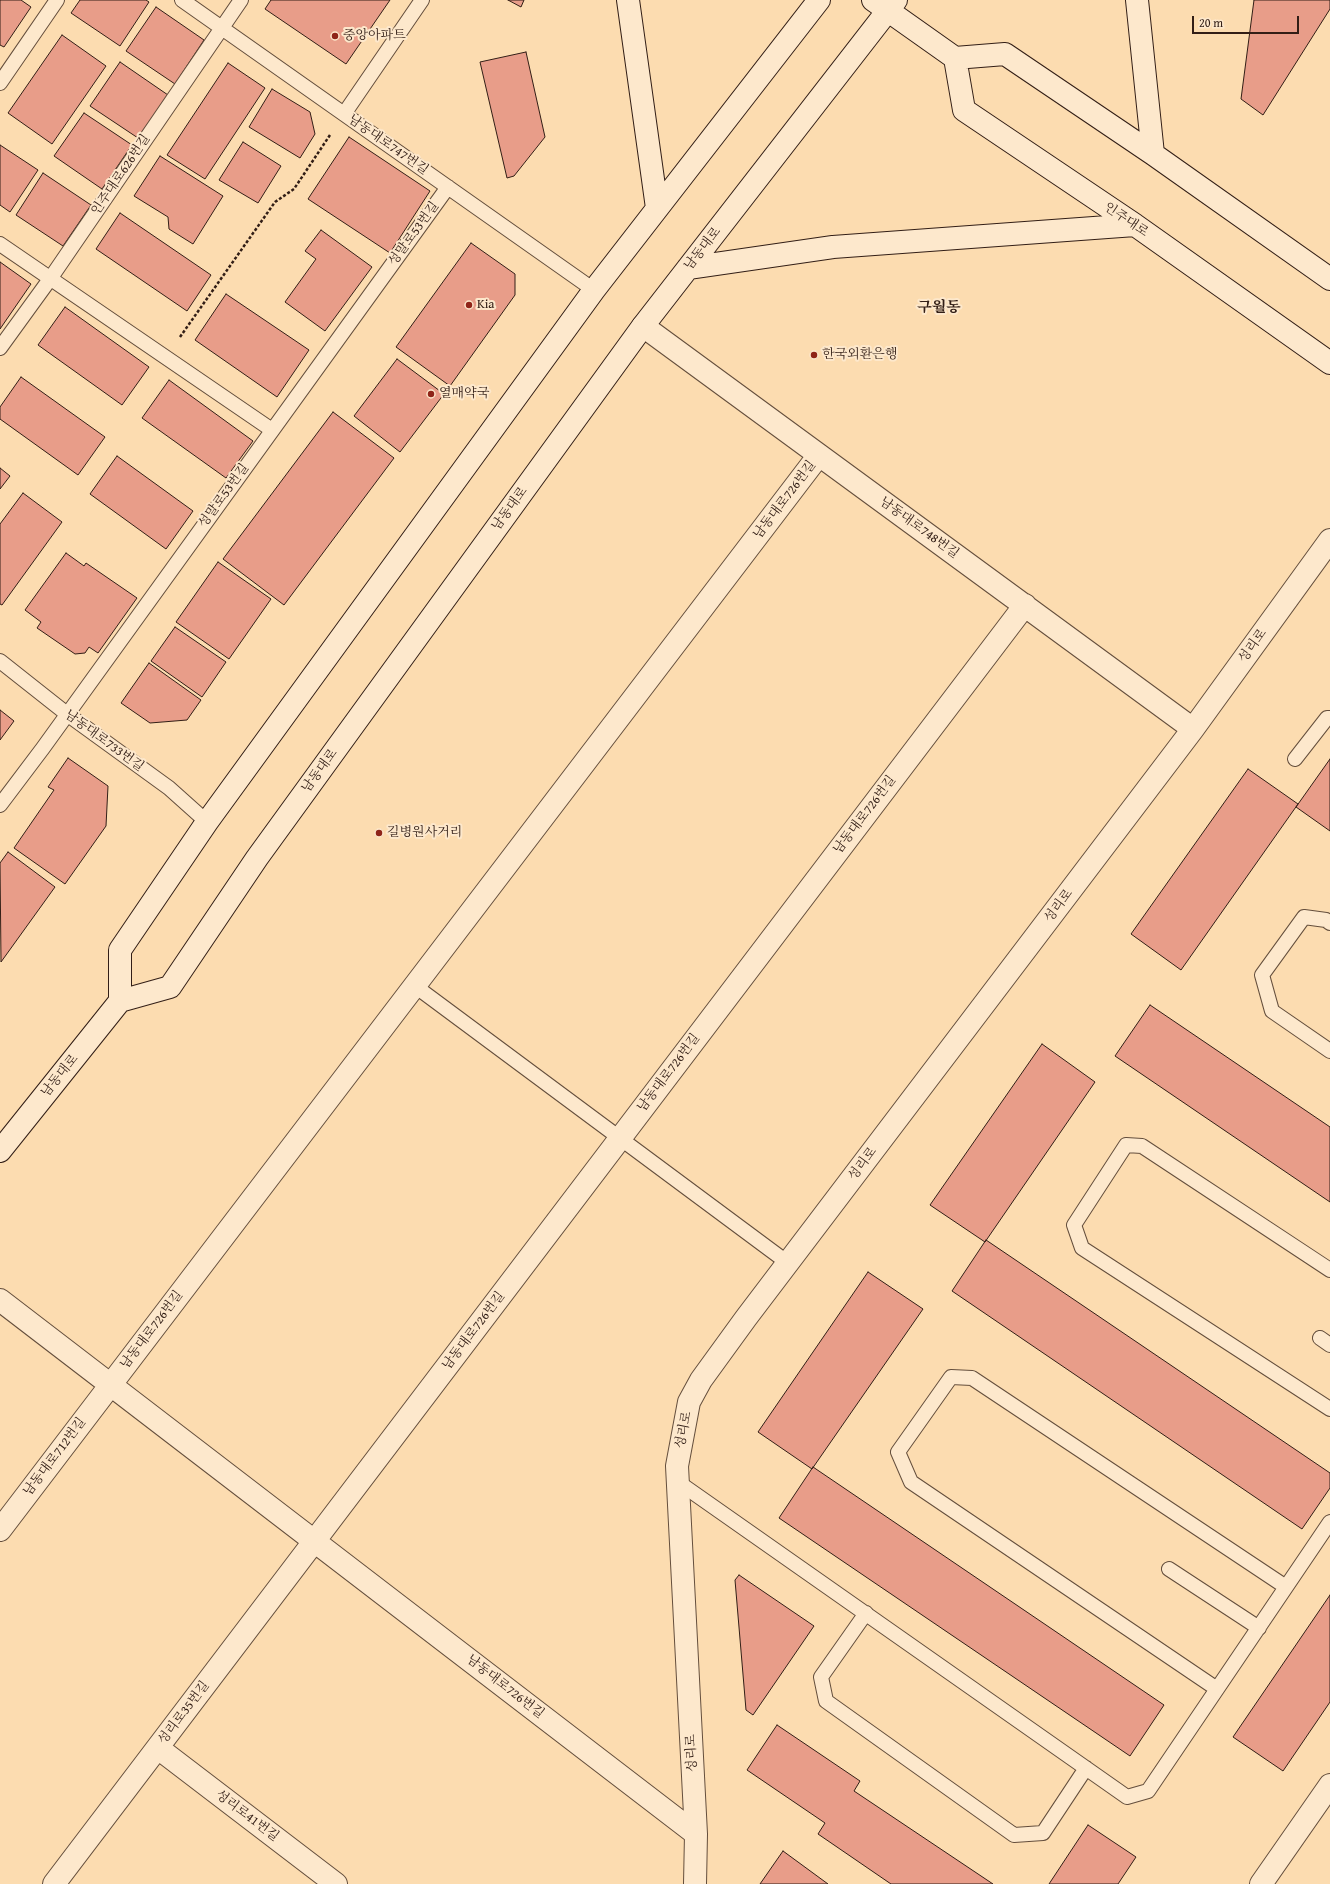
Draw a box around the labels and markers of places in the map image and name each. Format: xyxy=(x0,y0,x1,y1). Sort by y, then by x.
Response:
place label: 중앙아파트 xyxy=(343,28,406,44)
marker: 중앙아파트 xyxy=(330,31,340,41)
place label: Kia xyxy=(477,297,494,313)
marker: Kia xyxy=(464,300,474,310)
place label: 한국외환은행 xyxy=(822,347,897,363)
marker: 한국외환은행 xyxy=(809,350,819,360)
place label: 열매약국 xyxy=(439,386,489,402)
marker: 열매약국 xyxy=(426,389,436,399)
place label: 길병원사거리 xyxy=(387,825,462,841)
marker: 길병원사거리 xyxy=(374,828,384,838)

